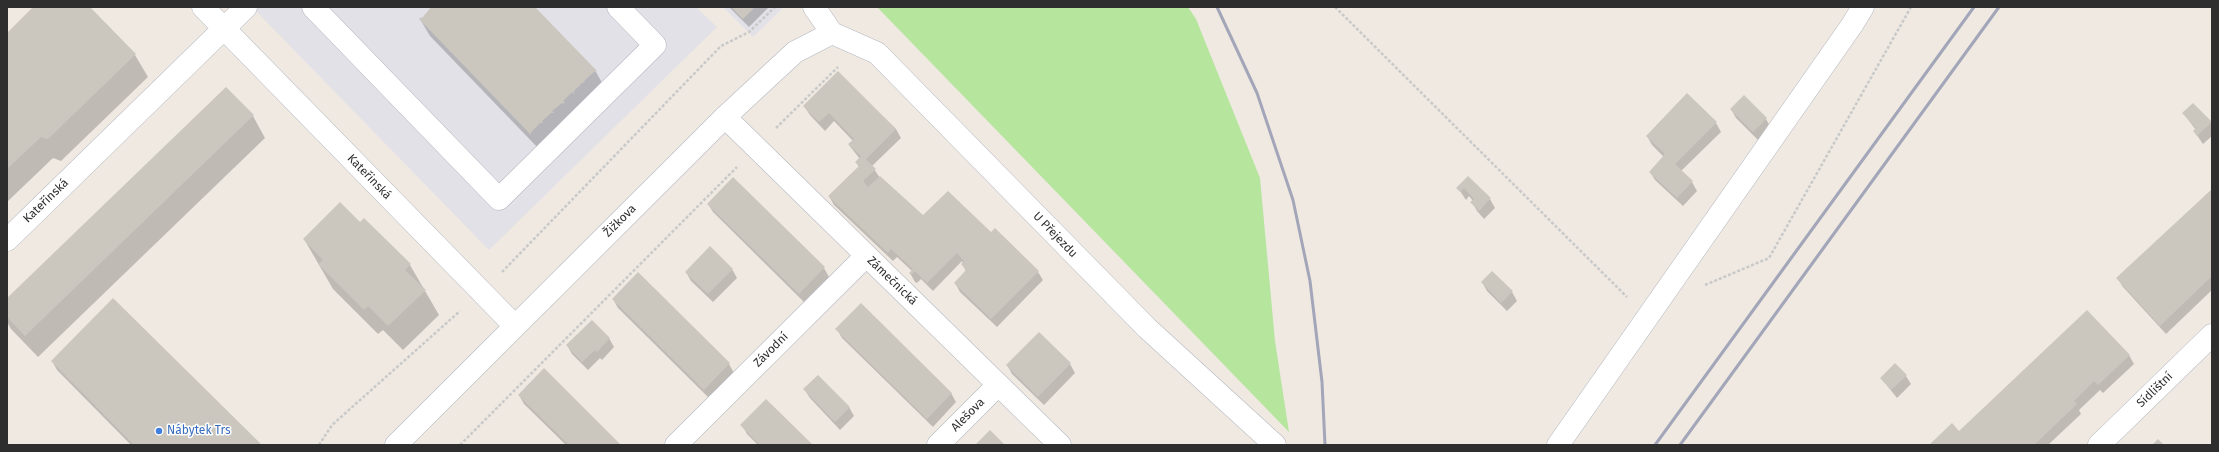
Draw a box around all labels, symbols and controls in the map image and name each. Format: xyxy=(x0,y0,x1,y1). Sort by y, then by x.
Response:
street label: Kateřinská xyxy=(344,151,394,203)
street label: Kateřinská xyxy=(20,176,72,226)
street label: Žižkova xyxy=(601,202,639,240)
street label: U Přejezdu xyxy=(1030,209,1080,261)
street label: Zámečnická xyxy=(864,254,920,308)
street label: Závodní xyxy=(751,330,791,370)
street label: Sídlištní xyxy=(2134,369,2176,411)
street label: Alešova xyxy=(948,395,988,435)
place label: Nábytek Trs xyxy=(167,424,231,438)
marker: Nábytek Trs xyxy=(154,426,164,436)

